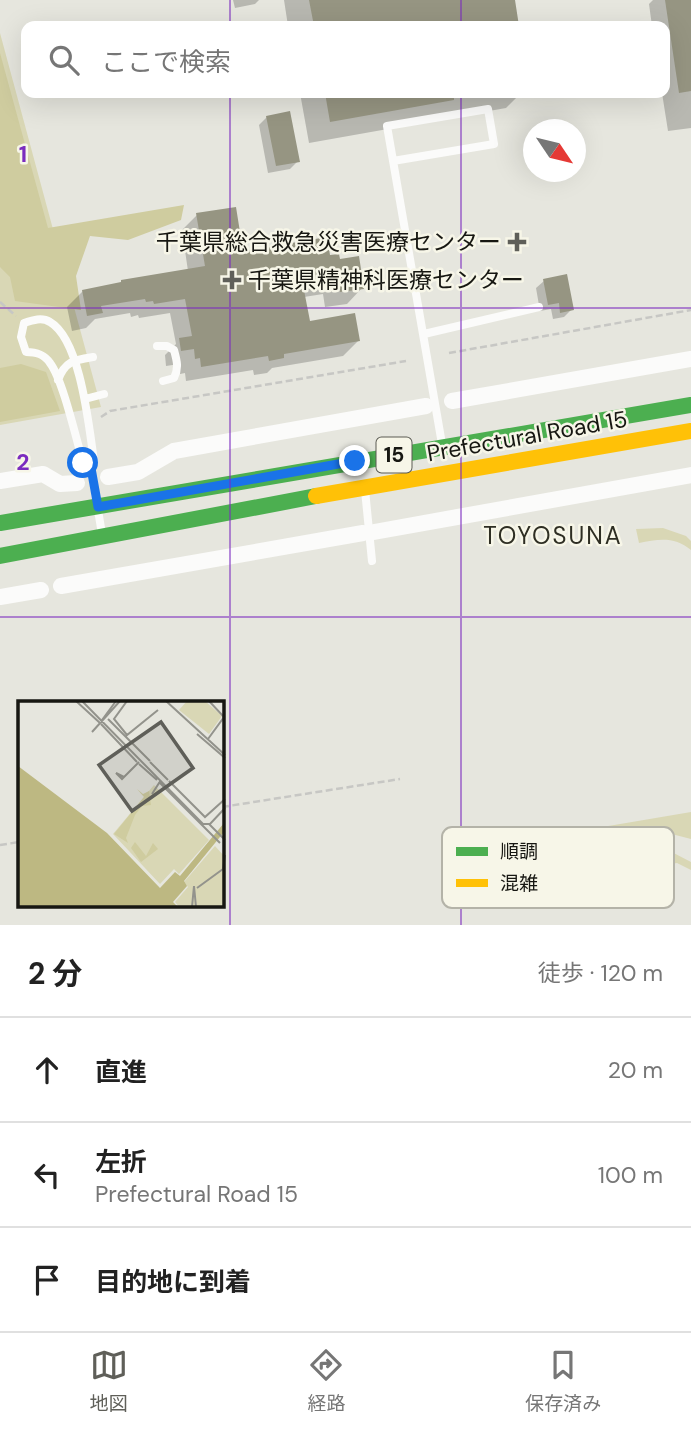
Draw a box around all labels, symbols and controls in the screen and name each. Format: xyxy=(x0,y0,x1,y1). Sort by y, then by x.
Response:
search box xyxy=(21,21,670,98)
icon: search xyxy=(45,41,83,79)
text: ここで検索 xyxy=(101,45,231,79)
north arrow xyxy=(523,119,586,182)
text: 1 xyxy=(19,139,27,169)
place label: 千葉県総合救急災害医療センター xyxy=(156,227,501,257)
marker: 千葉県総合救急災害医療センター xyxy=(507,232,527,252)
place label: 千葉県精神科医療センター xyxy=(248,265,524,295)
marker: 千葉県精神科医療センター xyxy=(222,270,242,290)
street label: Prefectural Road 15 xyxy=(424,404,630,468)
road number: 15 xyxy=(376,438,412,472)
route end xyxy=(339,445,370,476)
text: 2 xyxy=(16,447,30,477)
route start xyxy=(67,447,98,478)
district label: TOYOSUNA xyxy=(483,520,623,551)
inset map xyxy=(18,701,224,908)
legend xyxy=(442,827,674,908)
text: 順調 xyxy=(500,839,538,864)
text: 混雑 xyxy=(500,871,538,896)
text: 2 分 xyxy=(28,954,82,993)
text: 徒歩 · 120 m xyxy=(538,958,663,988)
icon: ahead xyxy=(28,1051,66,1089)
text: 直進 xyxy=(95,1055,147,1089)
text: 20 m xyxy=(608,1055,663,1085)
text: 左折 xyxy=(95,1145,147,1179)
icon: left xyxy=(28,1156,66,1194)
text: 100 m xyxy=(598,1160,663,1190)
text: Prefectural Road 15 xyxy=(95,1179,298,1209)
icon: arrive xyxy=(28,1261,66,1299)
text: 目的地に到着 xyxy=(95,1265,251,1299)
tab: 地図 xyxy=(90,1346,128,1416)
tab: 経路 xyxy=(307,1346,345,1416)
tab: 保存済み xyxy=(525,1346,601,1416)

